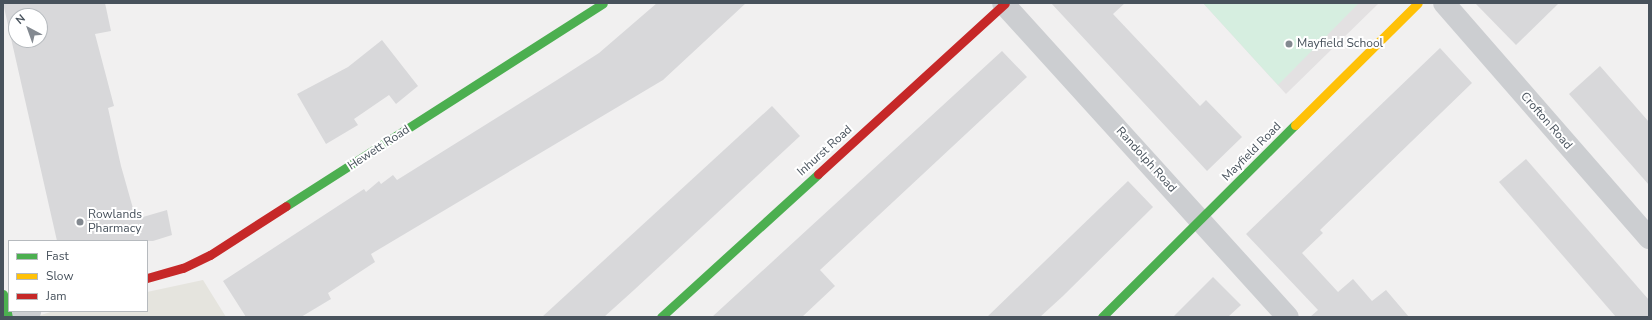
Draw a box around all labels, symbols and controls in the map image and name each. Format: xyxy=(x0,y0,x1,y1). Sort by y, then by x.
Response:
north arrow xyxy=(8,8,48,48)
text: N xyxy=(12,11,28,28)
place label: Mayfield School xyxy=(1297,37,1383,51)
marker: Mayfield School xyxy=(1284,39,1294,49)
street label: Crofton Road xyxy=(1517,89,1575,153)
street label: Mayfield Road xyxy=(1220,120,1284,184)
street label: Hewett Road xyxy=(345,123,413,173)
street label: Inhurst Road xyxy=(795,123,855,179)
street label: Randolph Road xyxy=(1113,124,1179,196)
place label: Rowlands Pharmacy xyxy=(88,208,142,236)
marker: Rowlands Pharmacy xyxy=(75,217,85,227)
legend xyxy=(8,240,148,312)
text: Fast xyxy=(46,248,69,264)
text: Slow xyxy=(46,268,74,284)
text: Jam xyxy=(46,288,67,304)

